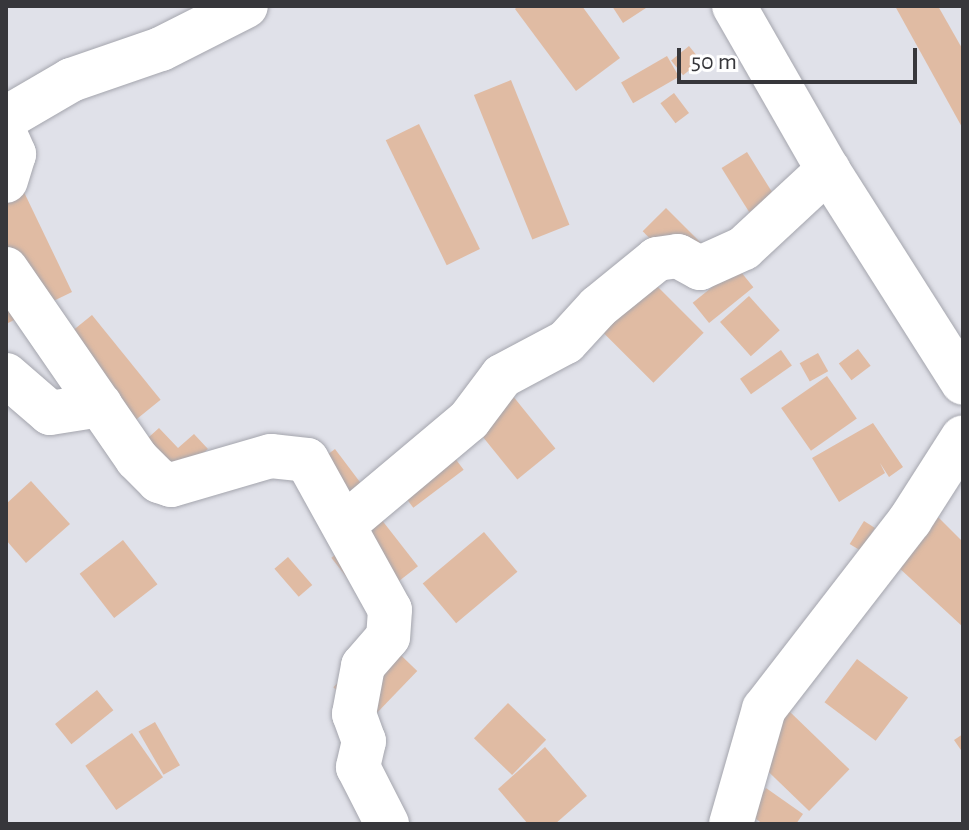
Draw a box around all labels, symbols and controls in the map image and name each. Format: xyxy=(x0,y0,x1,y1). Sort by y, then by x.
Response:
scale bar xyxy=(681,32,921,82)
text: 50 m xyxy=(691,50,737,74)

